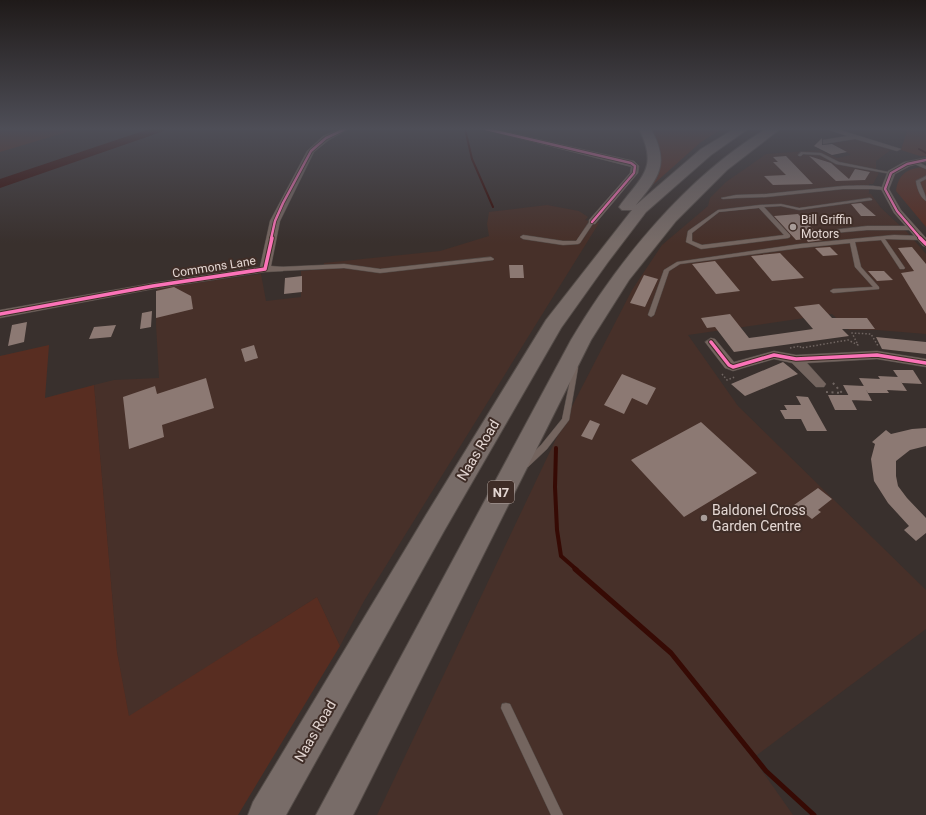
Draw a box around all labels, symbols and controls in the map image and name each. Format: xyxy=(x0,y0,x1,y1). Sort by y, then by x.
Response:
place label: Bill Griffin Motors xyxy=(801,213,852,241)
marker: Bill Griffin Motors xyxy=(788,222,798,232)
street label: Commons Lane xyxy=(171,253,257,281)
street label: Naas Road xyxy=(454,417,502,483)
road number: N7 xyxy=(488,481,514,503)
place label: Baldonel Cross Garden Centre xyxy=(712,502,806,534)
marker: Baldonel Cross Garden Centre xyxy=(699,513,709,523)
street label: Naas Road xyxy=(291,698,339,764)

